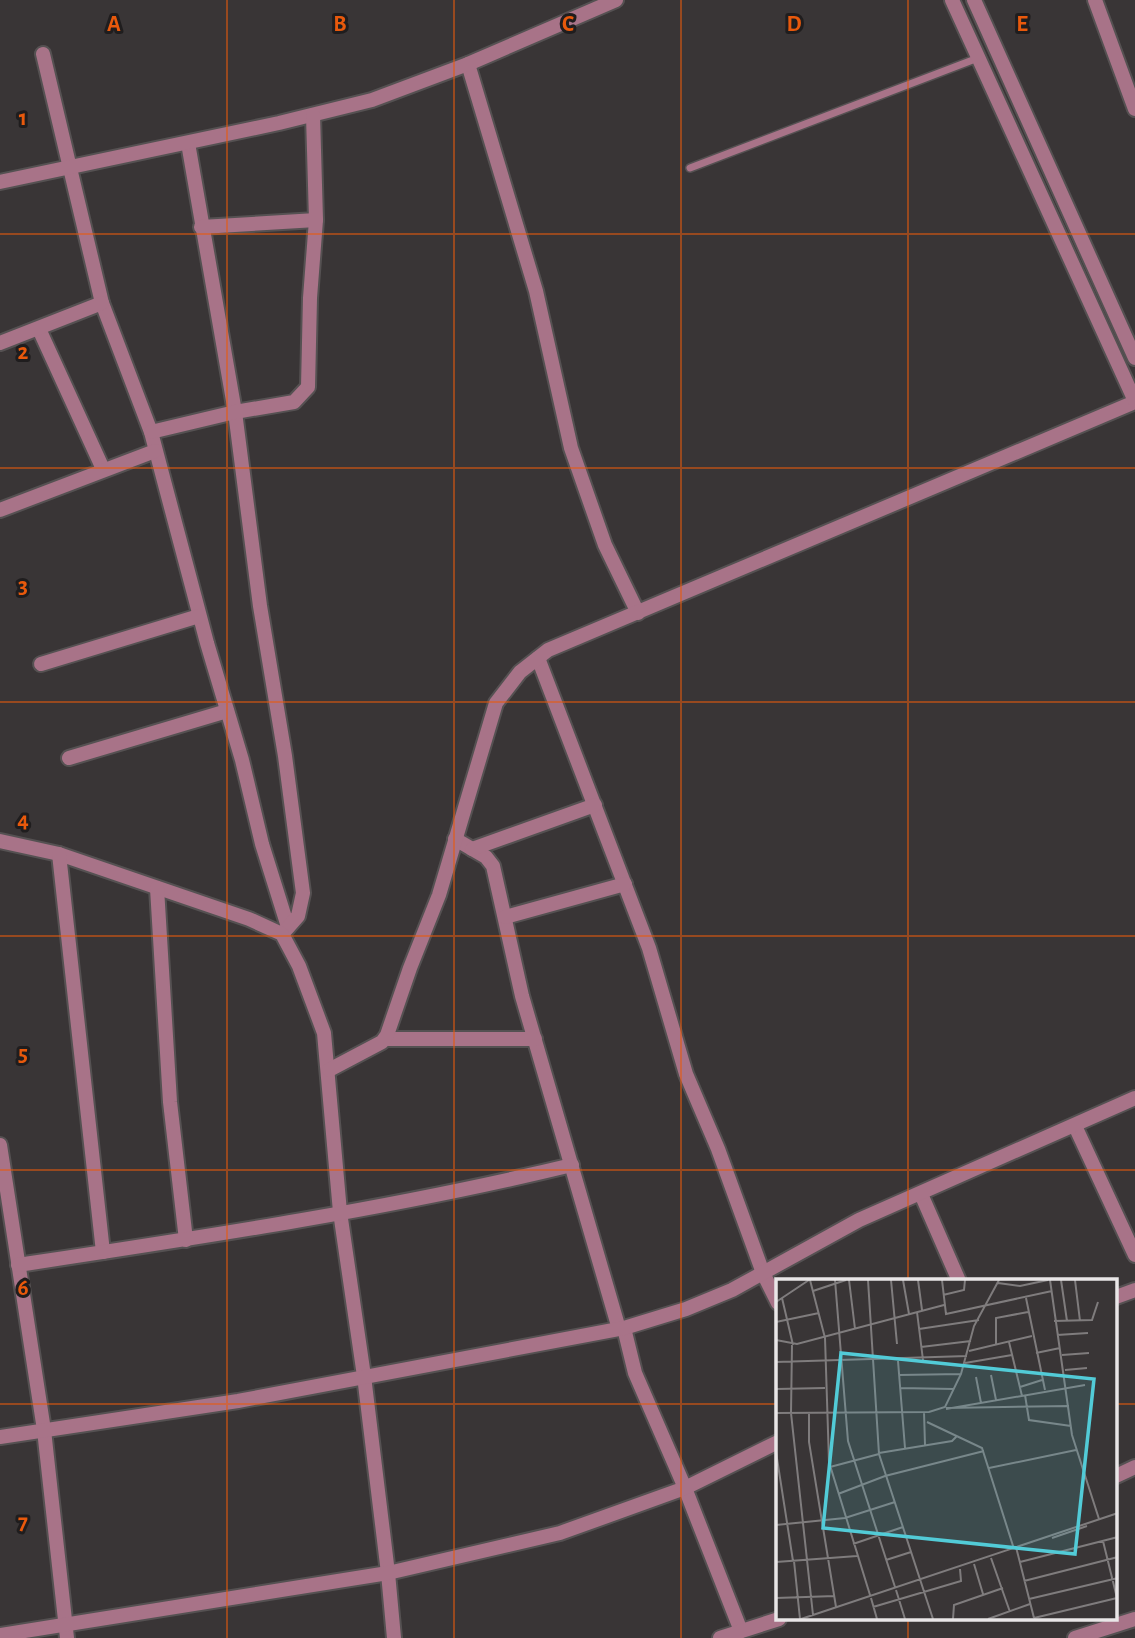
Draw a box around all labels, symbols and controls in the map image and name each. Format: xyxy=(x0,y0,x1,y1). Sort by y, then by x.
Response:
text: A xyxy=(107,13,121,36)
text: B xyxy=(333,13,347,36)
text: C xyxy=(562,13,574,36)
text: D xyxy=(786,13,802,36)
text: E xyxy=(1016,13,1028,36)
text: 1 xyxy=(19,107,27,130)
text: 2 xyxy=(18,341,29,364)
text: 3 xyxy=(18,575,28,598)
text: 4 xyxy=(17,809,29,832)
text: 5 xyxy=(18,1043,28,1066)
text: 6 xyxy=(17,1277,29,1300)
inset map xyxy=(776,1279,1118,1620)
text: 7 xyxy=(18,1511,28,1534)

